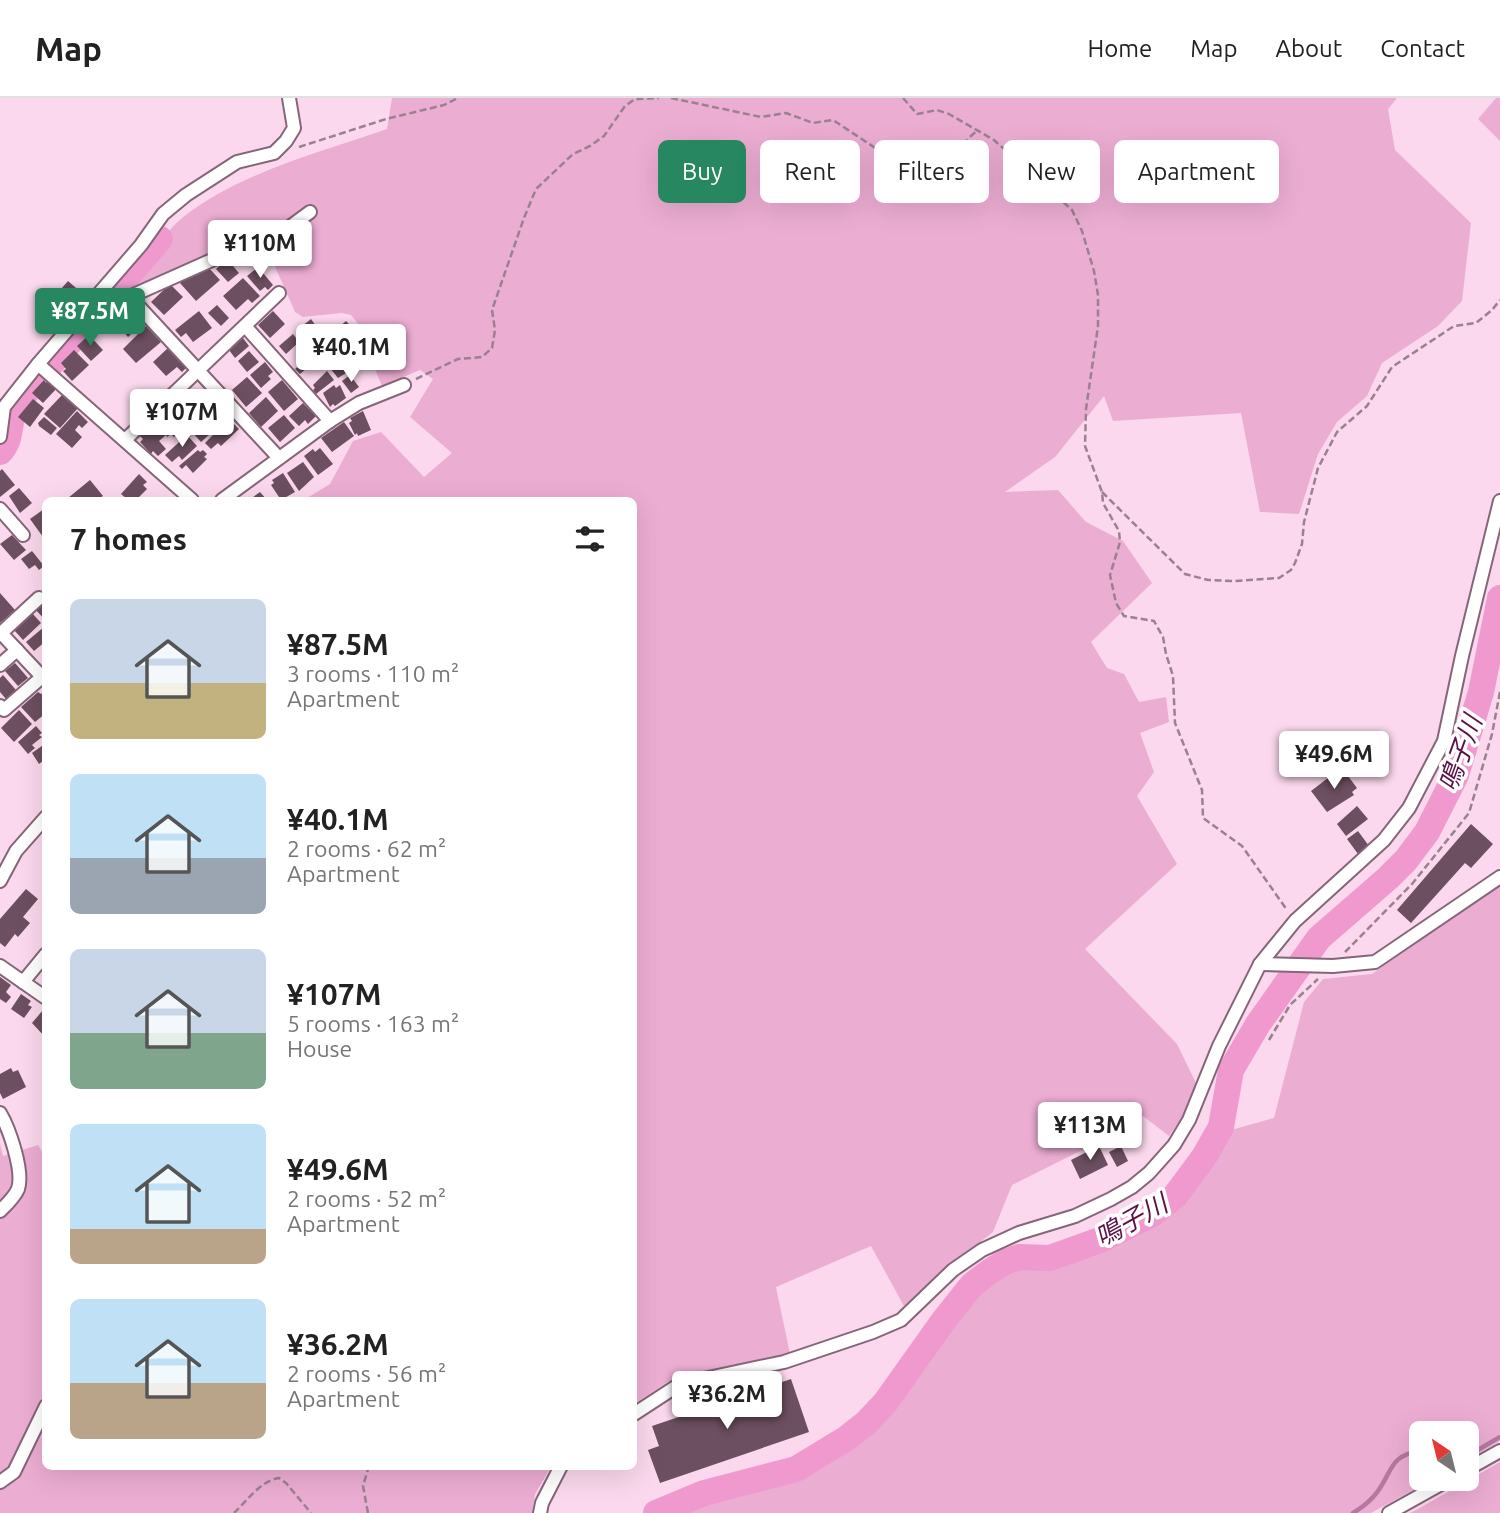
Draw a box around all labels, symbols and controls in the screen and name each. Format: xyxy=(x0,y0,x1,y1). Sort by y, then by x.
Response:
text: Map xyxy=(35,30,102,67)
text: Home xyxy=(1087,35,1152,62)
text: Map xyxy=(1190,35,1237,62)
text: About xyxy=(1275,35,1342,62)
text: Contact xyxy=(1380,35,1465,62)
chip: Buy xyxy=(658,140,746,203)
chip: Rent xyxy=(760,140,860,203)
chip: Filters xyxy=(874,140,989,203)
chip: New xyxy=(1003,140,1100,203)
chip: Apartment xyxy=(1114,140,1279,203)
pin: ¥110M xyxy=(211,220,309,280)
text: ¥110M xyxy=(224,230,296,255)
pin: ¥87.5M xyxy=(33,288,147,348)
text: ¥87.5M xyxy=(51,298,129,323)
pin: ¥40.1M xyxy=(294,324,408,384)
text: ¥40.1M xyxy=(312,334,390,359)
pin: ¥107M xyxy=(133,390,231,449)
text: ¥107M xyxy=(146,399,218,424)
icon: filters xyxy=(571,520,609,558)
text: 7 homes xyxy=(70,522,187,556)
icon: home xyxy=(126,627,210,711)
text: ¥87.5M xyxy=(287,627,389,661)
text: 3 rooms · 110 m² xyxy=(287,661,459,686)
text: Apartment xyxy=(287,686,400,711)
water label: 鳴子川 xyxy=(1433,709,1488,795)
pin: ¥49.6M xyxy=(1277,732,1391,791)
text: ¥49.6M xyxy=(1295,741,1373,766)
icon: home xyxy=(126,802,210,886)
text: ¥40.1M xyxy=(287,802,389,836)
text: 2 rooms · 62 m² xyxy=(287,836,446,861)
text: Apartment xyxy=(287,861,400,886)
icon: home xyxy=(126,977,210,1061)
text: ¥107M xyxy=(287,977,381,1011)
text: 5 rooms · 163 m² xyxy=(287,1011,459,1036)
text: House xyxy=(287,1036,352,1061)
pin: ¥113M xyxy=(1041,1102,1139,1162)
text: ¥113M xyxy=(1054,1112,1126,1137)
icon: home xyxy=(126,1152,210,1236)
text: ¥49.6M xyxy=(287,1152,389,1186)
text: 2 rooms · 52 m² xyxy=(287,1186,446,1211)
water label: 鳴子川 xyxy=(1090,1187,1175,1252)
text: Apartment xyxy=(287,1211,400,1236)
icon: home xyxy=(126,1327,210,1411)
text: ¥36.2M xyxy=(287,1327,389,1361)
text: 2 rooms · 56 m² xyxy=(287,1361,446,1386)
pin: ¥36.2M xyxy=(670,1372,784,1431)
text: ¥36.2M xyxy=(688,1381,766,1406)
text: Apartment xyxy=(287,1386,400,1411)
north arrow xyxy=(1409,1421,1479,1491)
map controls xyxy=(1409,1421,1479,1491)

